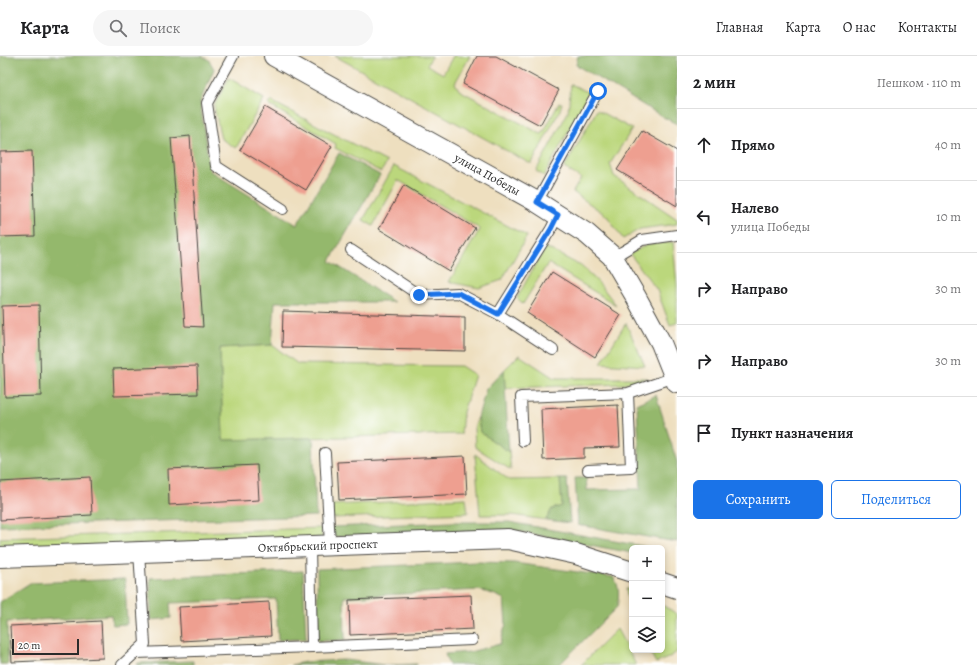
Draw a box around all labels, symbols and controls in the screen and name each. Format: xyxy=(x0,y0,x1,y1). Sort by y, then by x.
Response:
search box xyxy=(93,10,373,46)
text: Карта xyxy=(20,15,69,41)
icon: search xyxy=(107,17,129,39)
text: Поиск xyxy=(139,18,180,38)
text: Главная xyxy=(716,18,763,37)
text: Карта xyxy=(785,18,821,37)
text: О нас xyxy=(843,18,876,37)
text: Контакты xyxy=(898,18,957,37)
text: 2 мин xyxy=(693,71,736,94)
text: Пешком · 110 m xyxy=(877,74,961,91)
route start xyxy=(589,82,607,100)
icon: ahead xyxy=(693,134,715,156)
text: Прямо xyxy=(731,135,775,155)
text: 40 m xyxy=(935,136,961,153)
street label: улица Победы xyxy=(451,149,523,199)
text: Налево xyxy=(731,198,779,218)
icon: left xyxy=(693,206,715,228)
text: 10 m xyxy=(936,208,961,225)
text: улица Победы xyxy=(731,218,810,235)
icon: right xyxy=(693,278,715,300)
text: Направо xyxy=(731,279,788,299)
text: 30 m xyxy=(935,280,961,297)
route end xyxy=(410,286,428,304)
icon: right xyxy=(693,350,715,372)
text: Направо xyxy=(731,351,788,371)
text: 30 m xyxy=(935,352,961,369)
icon: arrive xyxy=(693,422,715,444)
text: Пункт назначения xyxy=(731,423,853,443)
button: Сохранить xyxy=(693,480,823,519)
button: Поделиться xyxy=(831,480,961,519)
street label: Октябрьский проспект xyxy=(258,536,379,556)
map controls xyxy=(629,545,665,653)
button: + xyxy=(629,545,665,581)
button: − xyxy=(629,581,665,617)
button: layers xyxy=(629,617,665,653)
scale bar xyxy=(12,637,79,656)
text: 20 m xyxy=(18,638,40,653)

